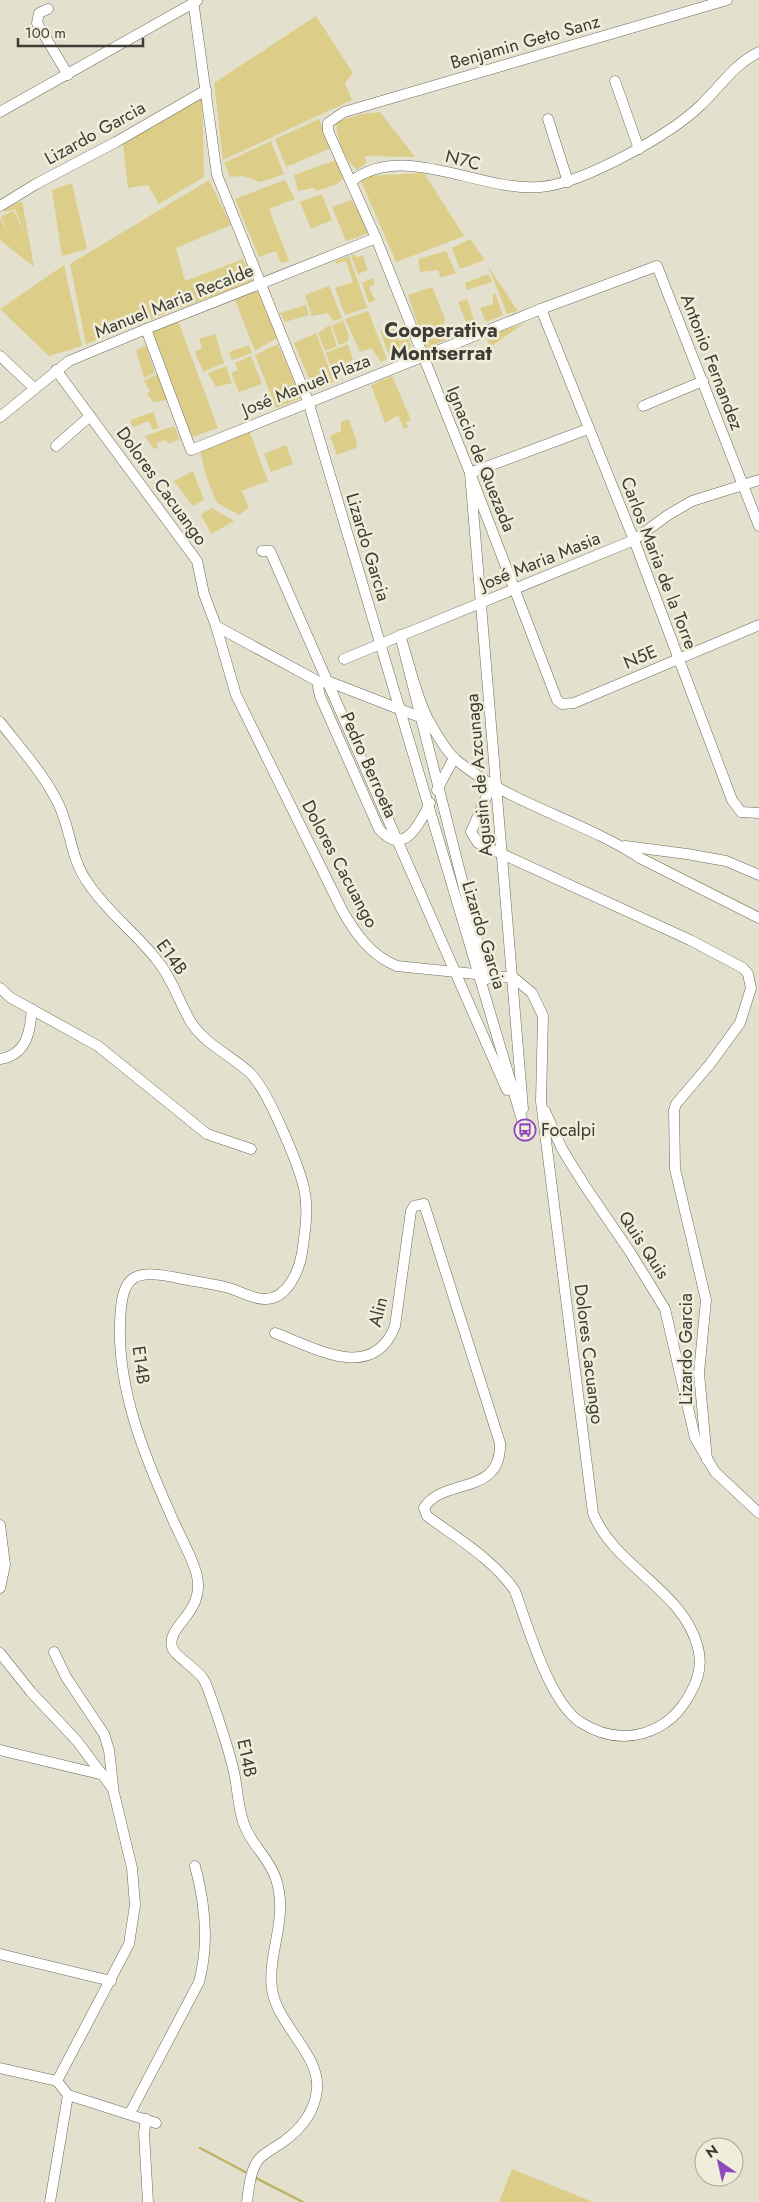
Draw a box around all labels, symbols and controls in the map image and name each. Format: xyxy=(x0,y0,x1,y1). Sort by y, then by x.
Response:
street label: Benjamin Geto Sanz xyxy=(447,8,604,76)
scale bar xyxy=(18,15,142,47)
text: 100 m xyxy=(25,22,66,44)
street label: Lizardo Garcia xyxy=(40,95,150,171)
street label: N7C xyxy=(443,143,483,177)
street label: Manuel Maria Recalde xyxy=(91,257,257,345)
street label: Antonio Fernandez xyxy=(674,290,750,434)
district label: Cooperativa Montserrat xyxy=(384,316,498,368)
street label: José Manuel Plaza xyxy=(236,347,374,423)
street label: Ignacio de Quezada xyxy=(440,382,522,536)
street label: Dolores Cacuango xyxy=(110,421,214,551)
street label: Carlos Maria de la Torre xyxy=(614,473,704,653)
street label: Lizardo Garcia xyxy=(339,490,397,604)
street label: José Maria Masia xyxy=(474,525,604,598)
street label: N5E xyxy=(619,638,661,676)
street label: Agustin de Azcunaga xyxy=(459,692,499,858)
street label: Pedro Berroeta xyxy=(334,708,404,822)
street label: Dolores Cacuango xyxy=(295,796,385,933)
street label: Lizardo Garcia xyxy=(455,878,513,992)
street label: E14B xyxy=(150,934,194,980)
place label: Focalpi xyxy=(541,1117,596,1143)
bus stop icon: Focalpi xyxy=(513,1118,537,1142)
street label: Quis Quis xyxy=(612,1206,676,1284)
street label: Dolores Cacuango xyxy=(567,1282,611,1426)
street label: Lizardo Garcia xyxy=(673,1293,699,1405)
street label: Alin xyxy=(362,1294,394,1330)
street label: E14B xyxy=(125,1344,157,1386)
street label: E14B xyxy=(230,1736,264,1780)
north arrow xyxy=(694,2137,744,2187)
text: N xyxy=(702,2140,722,2163)

